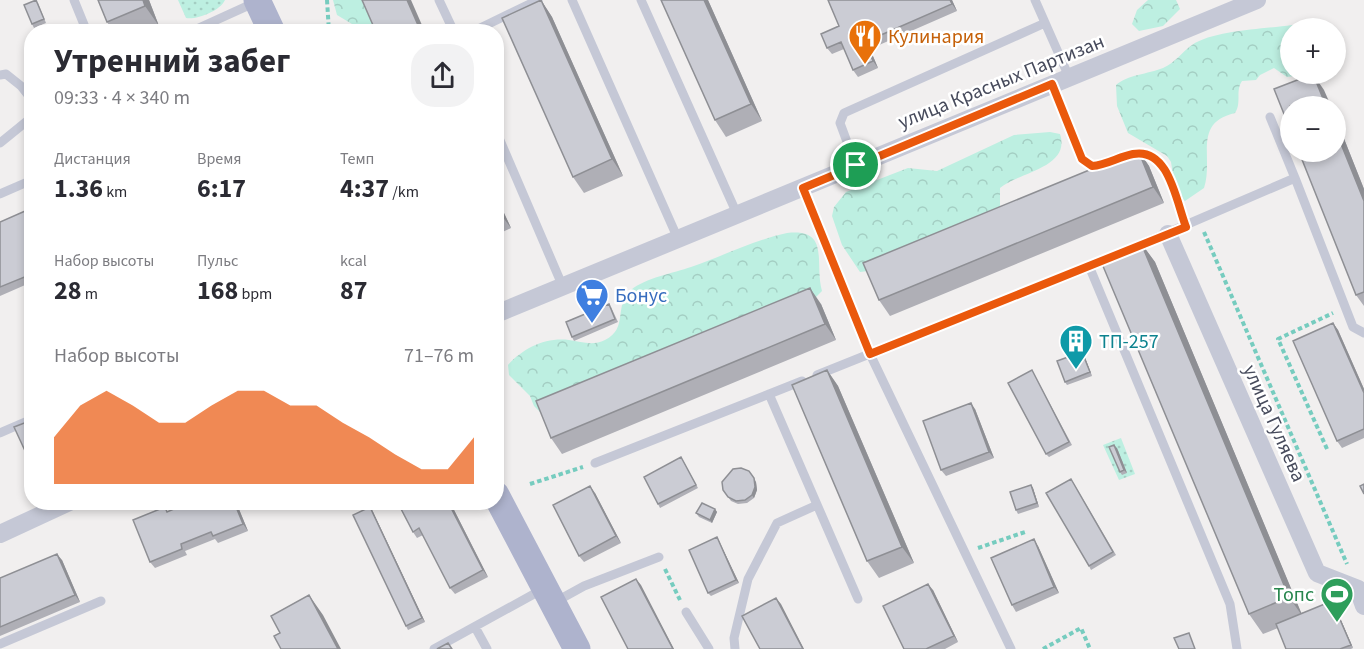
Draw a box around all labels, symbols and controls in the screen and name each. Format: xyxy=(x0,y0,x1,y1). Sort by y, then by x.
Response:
restaurant icon: Кулинария xyxy=(847,18,883,65)
map controls xyxy=(1280,18,1346,162)
button: + xyxy=(1280,18,1346,84)
place label: Кулинария xyxy=(888,23,984,51)
street label: улица Красных Партизан xyxy=(894,28,1109,136)
text: Утренний забег xyxy=(54,38,290,85)
button: share xyxy=(411,44,474,107)
text: 09:33 · 4 × 340 m xyxy=(54,84,190,112)
button: − xyxy=(1280,96,1346,162)
pin xyxy=(830,139,881,190)
text: Дистанция xyxy=(54,148,131,170)
text: Время xyxy=(197,148,242,170)
text: Темп xyxy=(340,148,374,170)
icon: arrive xyxy=(839,148,872,181)
text: 1.36 xyxy=(54,170,103,207)
text: 6:17 xyxy=(197,170,246,207)
text: 4:37 xyxy=(340,170,389,207)
text: km xyxy=(103,181,127,203)
text: /km xyxy=(389,181,419,203)
text: Набор высоты xyxy=(54,250,154,272)
text: Пульс xyxy=(197,250,238,272)
text: kcal xyxy=(340,250,367,272)
text: 28 xyxy=(54,272,81,309)
text: 168 xyxy=(197,272,238,309)
text: 87 xyxy=(340,272,367,309)
supermarket icon: Бонус xyxy=(574,277,610,324)
place label: Бонус xyxy=(615,282,667,310)
text: m xyxy=(81,283,98,305)
text: bpm xyxy=(238,283,272,305)
building icon: ТП-257 xyxy=(1058,323,1094,370)
place label: ТП-257 xyxy=(1099,328,1159,356)
text: Набор высоты xyxy=(54,342,179,370)
text: 71–76 m xyxy=(404,342,474,370)
street label: улица Гуляева xyxy=(1236,360,1312,487)
sports icon: Топс xyxy=(1319,576,1355,623)
place label: Топс xyxy=(1274,581,1314,609)

